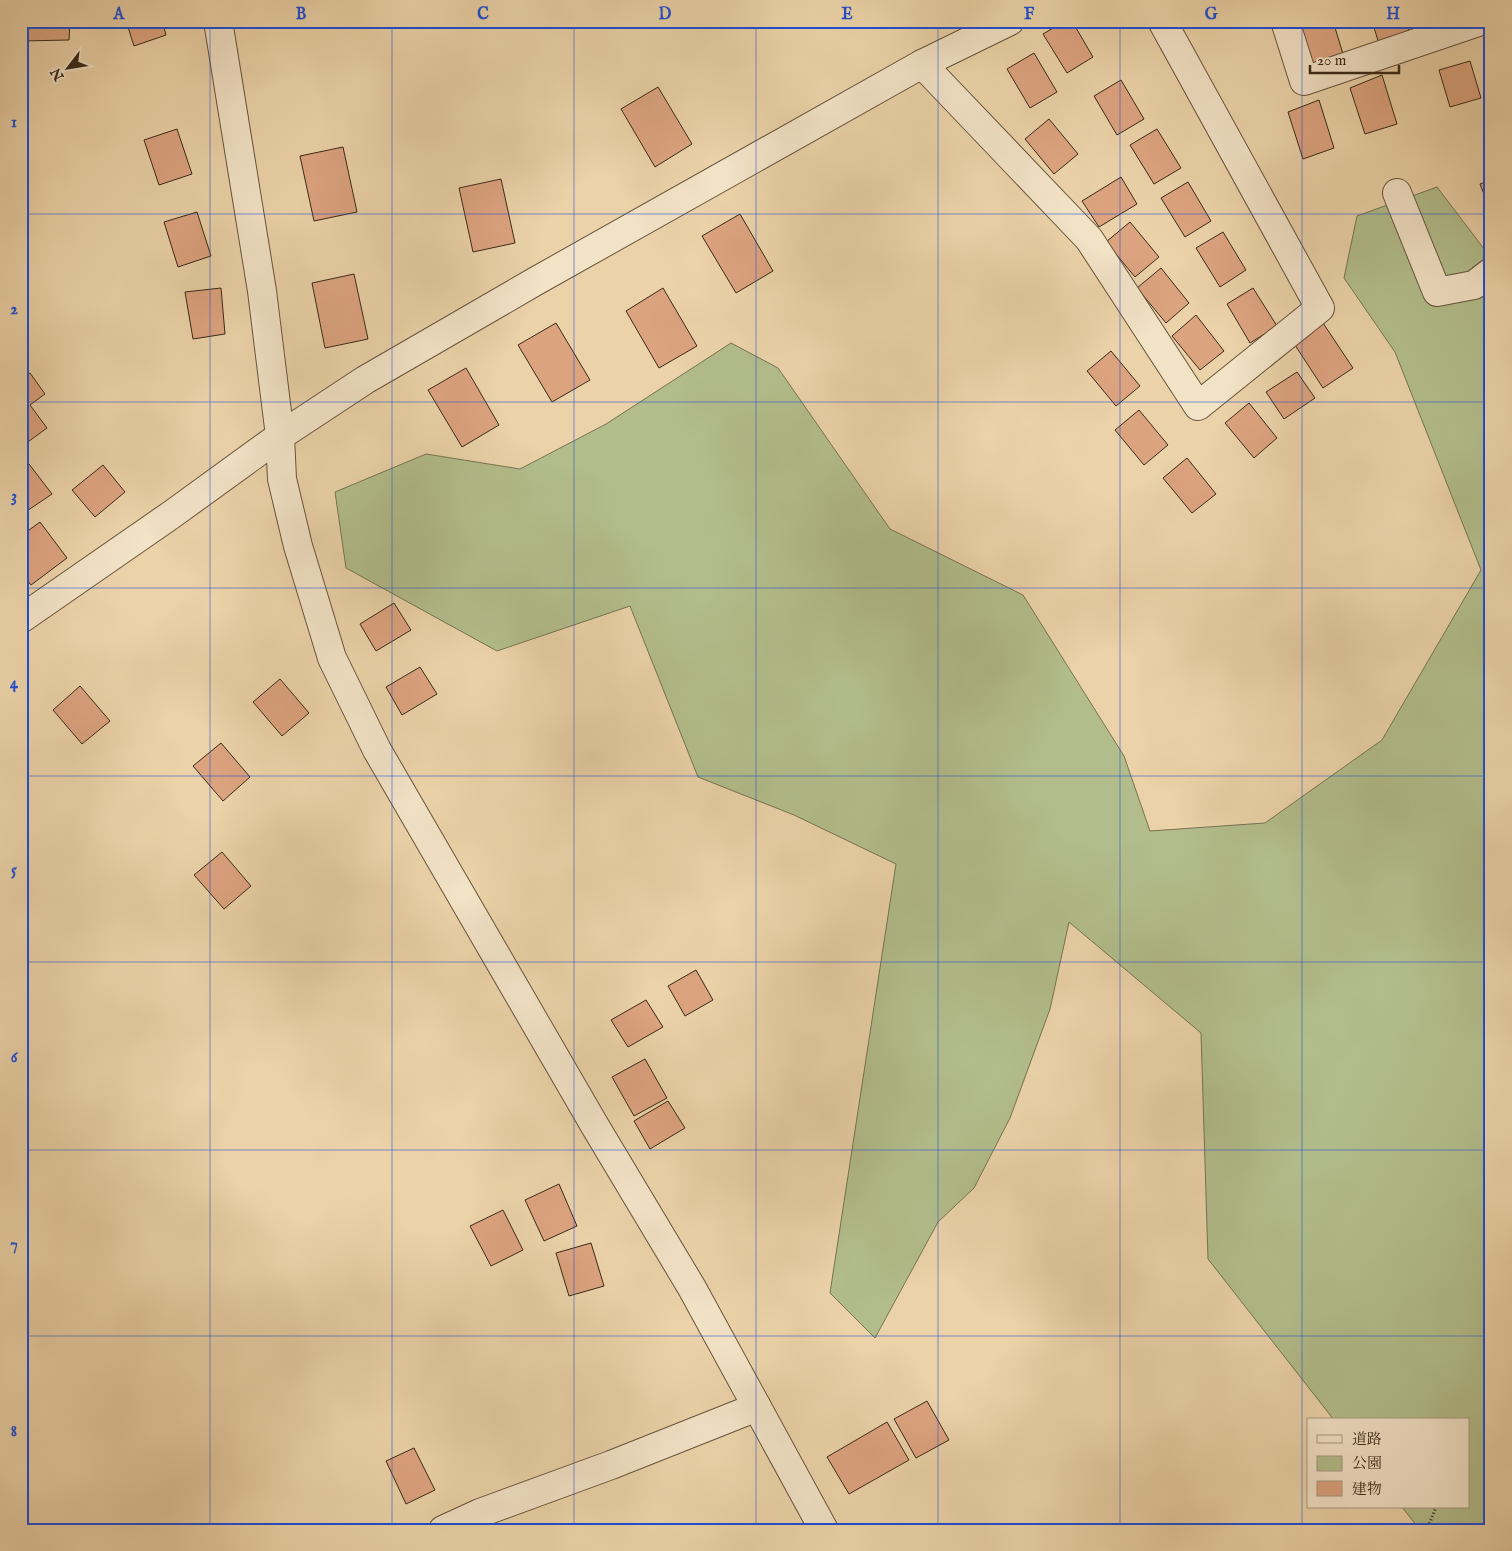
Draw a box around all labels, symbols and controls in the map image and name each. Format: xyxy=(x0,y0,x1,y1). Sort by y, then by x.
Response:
text: A xyxy=(113,5,126,25)
text: B xyxy=(296,5,307,25)
text: C xyxy=(477,5,489,25)
text: D xyxy=(659,5,672,25)
text: E xyxy=(841,5,853,25)
text: F xyxy=(1024,5,1035,25)
text: G xyxy=(1205,5,1218,25)
text: H xyxy=(1386,5,1400,25)
north arrow xyxy=(42,42,92,92)
scale bar xyxy=(1310,42,1398,74)
text: 20 m xyxy=(1317,51,1347,70)
text: N xyxy=(47,64,69,85)
text: 1 xyxy=(11,113,17,133)
text: 2 xyxy=(10,300,18,320)
text: 3 xyxy=(11,487,17,507)
text: 4 xyxy=(10,674,19,694)
text: 5 xyxy=(11,861,17,881)
text: 6 xyxy=(11,1048,19,1068)
text: 7 xyxy=(10,1235,18,1255)
legend xyxy=(1307,1418,1470,1508)
text: 8 xyxy=(11,1422,17,1442)
text: 道路 xyxy=(1352,1430,1382,1449)
text: 公園 xyxy=(1352,1454,1382,1473)
text: 建物 xyxy=(1352,1480,1382,1499)

